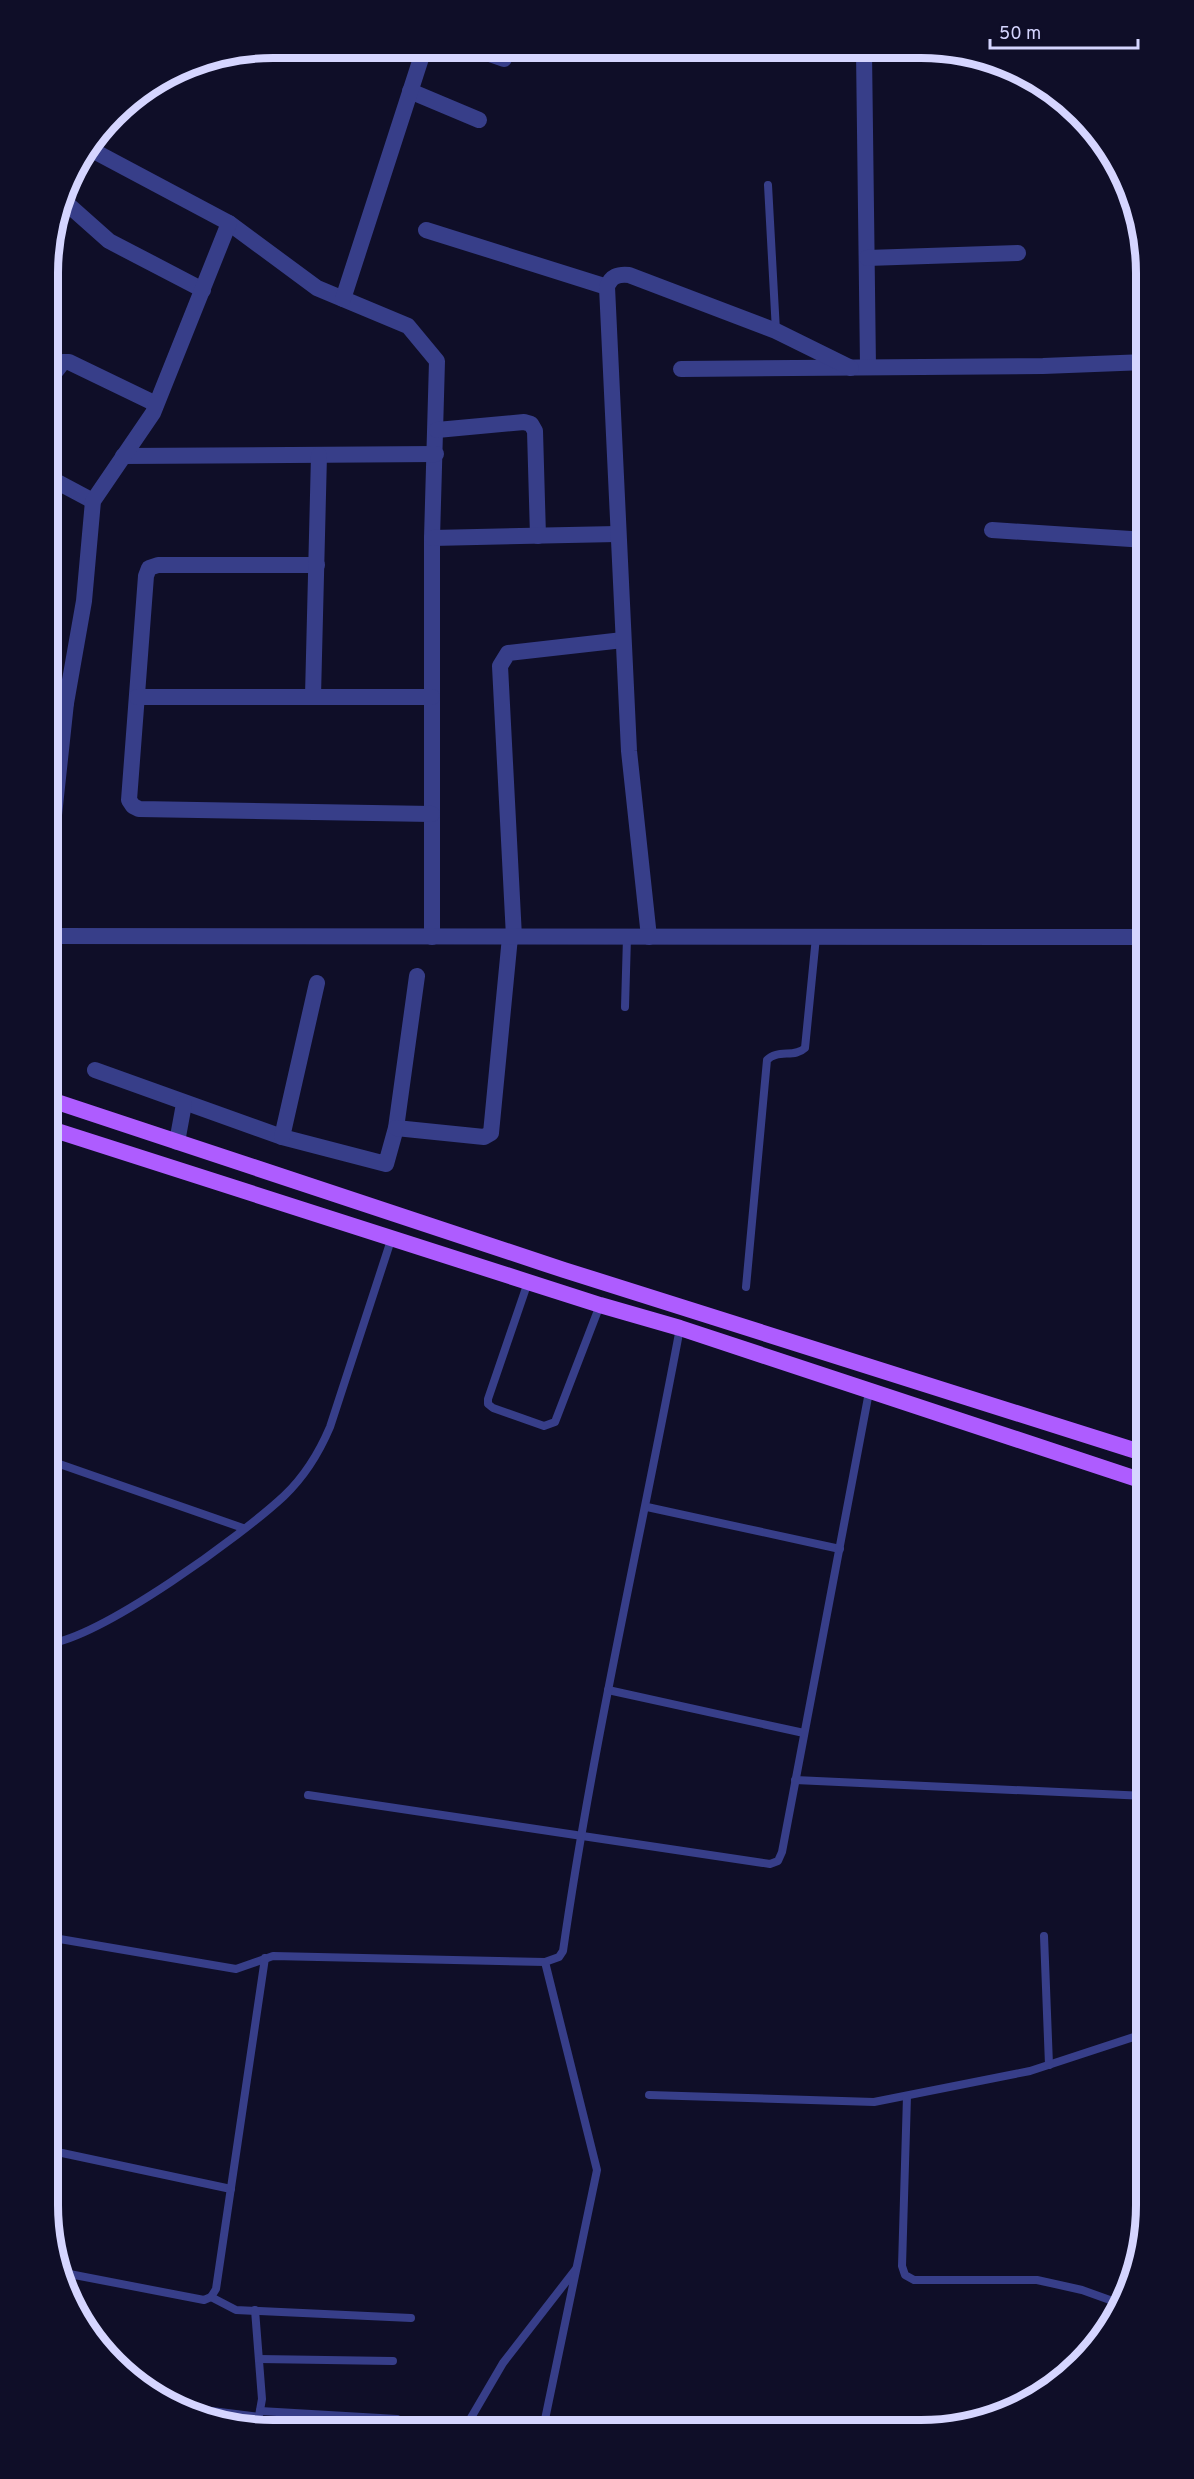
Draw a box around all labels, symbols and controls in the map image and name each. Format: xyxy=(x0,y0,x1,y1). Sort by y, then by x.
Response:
scale bar xyxy=(990,12,1138,50)
text: 50 m xyxy=(999,23,1041,46)

